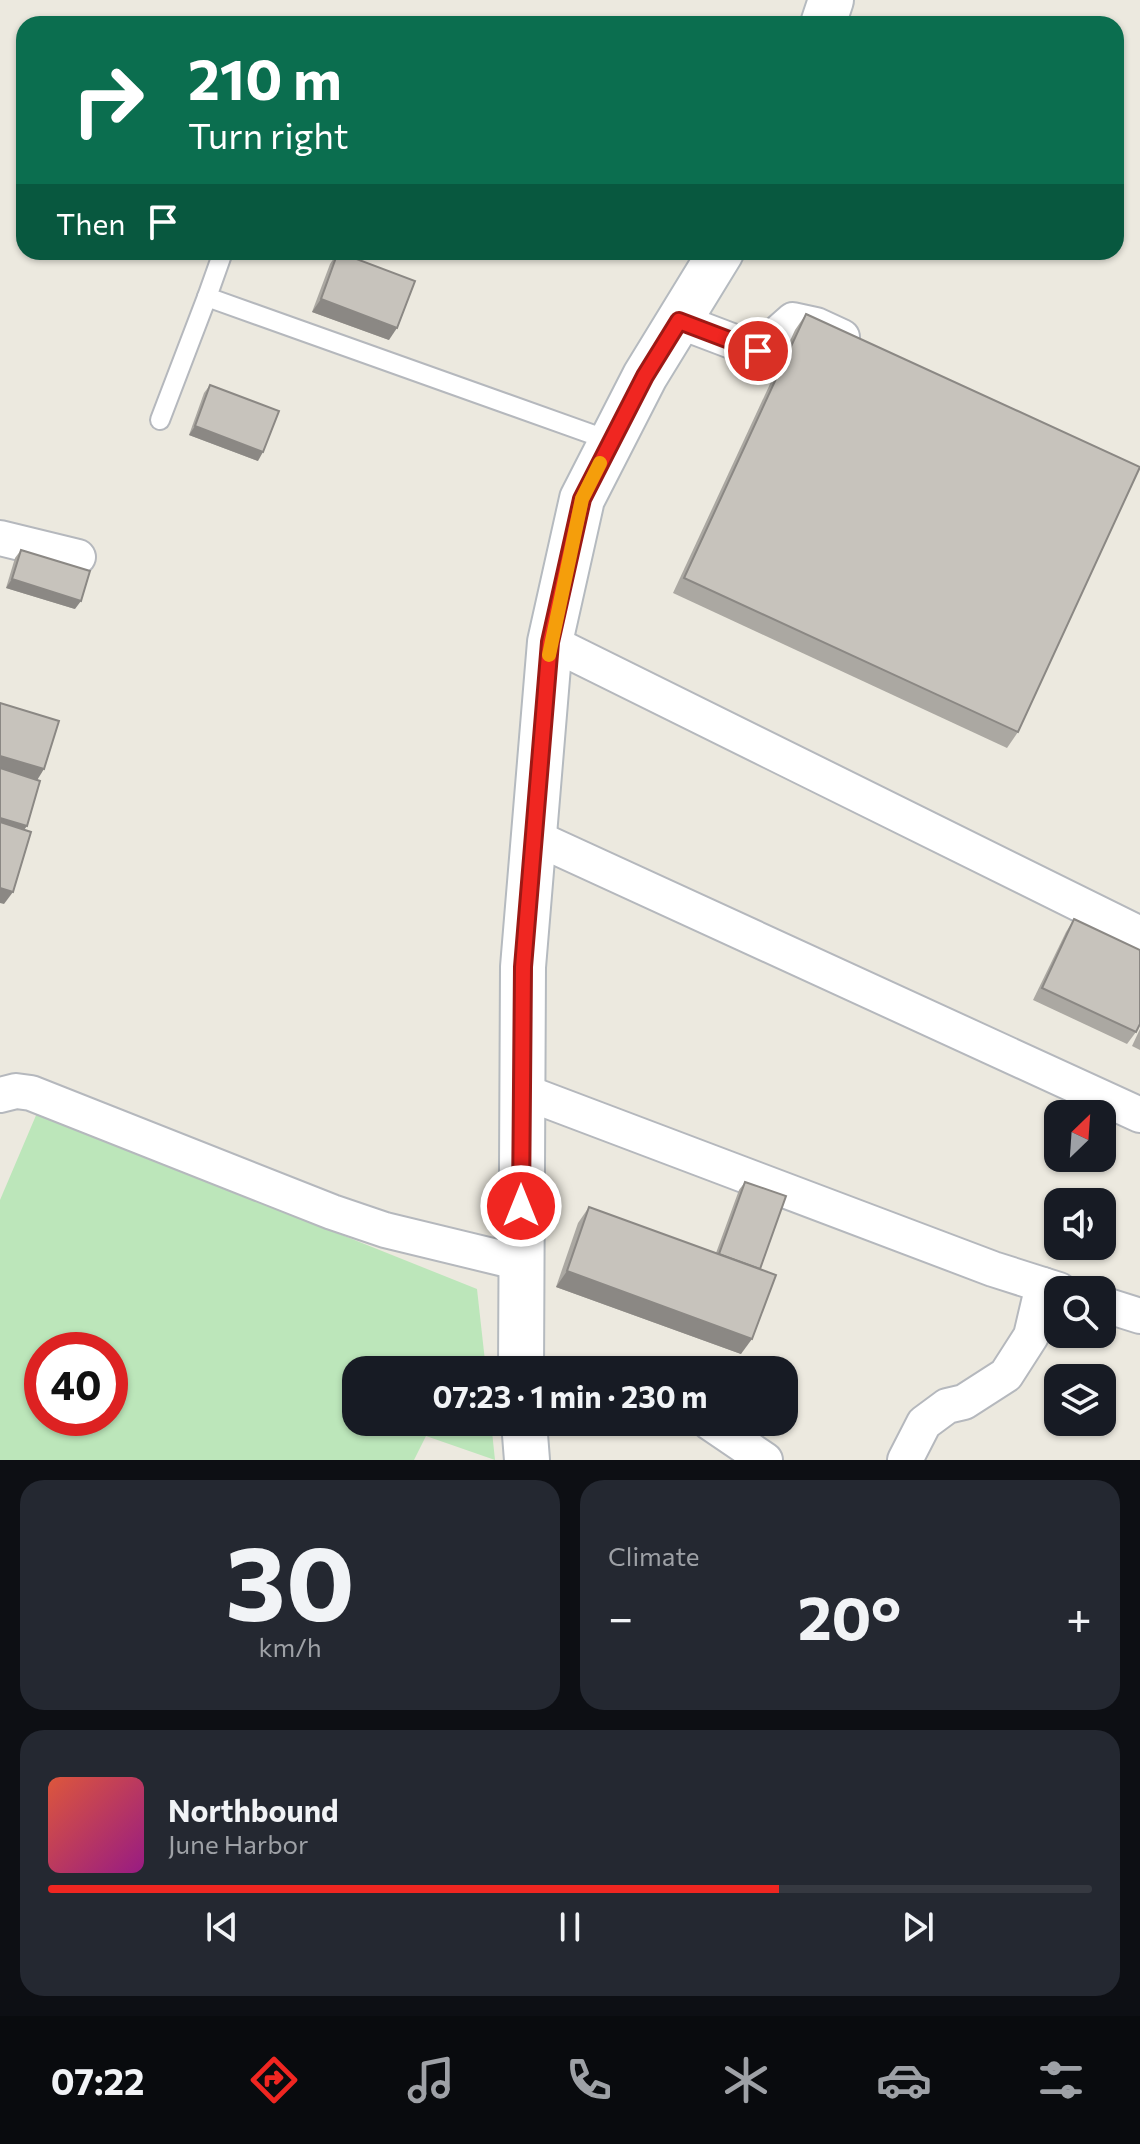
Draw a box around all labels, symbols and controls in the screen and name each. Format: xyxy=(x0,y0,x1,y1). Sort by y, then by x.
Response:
text: 210 m xyxy=(188,43,342,112)
icon: right xyxy=(56,48,160,152)
text: Turn right xyxy=(188,112,349,156)
icon: arrive xyxy=(141,200,185,244)
text: Then xyxy=(56,204,125,241)
pin xyxy=(724,317,792,385)
icon: arrive xyxy=(736,329,780,373)
north arrow xyxy=(1044,1100,1116,1172)
map controls xyxy=(1044,1100,1116,1436)
position arrow xyxy=(479,1164,563,1248)
button: sound xyxy=(1044,1188,1116,1260)
button: search xyxy=(1044,1276,1116,1348)
speed limit sign: 40 xyxy=(24,1332,128,1436)
button: layers xyxy=(1044,1364,1116,1436)
text: 07:23 · 1 min · 230 m xyxy=(433,1377,708,1414)
text: 30 xyxy=(225,1515,355,1642)
text: Climate xyxy=(608,1540,700,1571)
text: 20° xyxy=(798,1579,901,1652)
text: − xyxy=(608,1589,633,1643)
text: + xyxy=(1066,1589,1092,1643)
text: km/h xyxy=(258,1631,322,1662)
text: Northbound xyxy=(168,1791,339,1828)
text: June Harbor xyxy=(168,1828,308,1859)
icon: previous xyxy=(200,1905,244,1949)
icon: pause xyxy=(548,1905,592,1949)
icon: next xyxy=(896,1905,940,1949)
icon: directions xyxy=(246,2052,302,2108)
icon: music xyxy=(403,2052,459,2108)
icon: phone xyxy=(561,2052,617,2108)
icon: climate xyxy=(718,2052,774,2108)
icon: car xyxy=(876,2052,932,2108)
icon: filters xyxy=(1033,2052,1089,2108)
text: 07:22 xyxy=(51,2058,145,2102)

